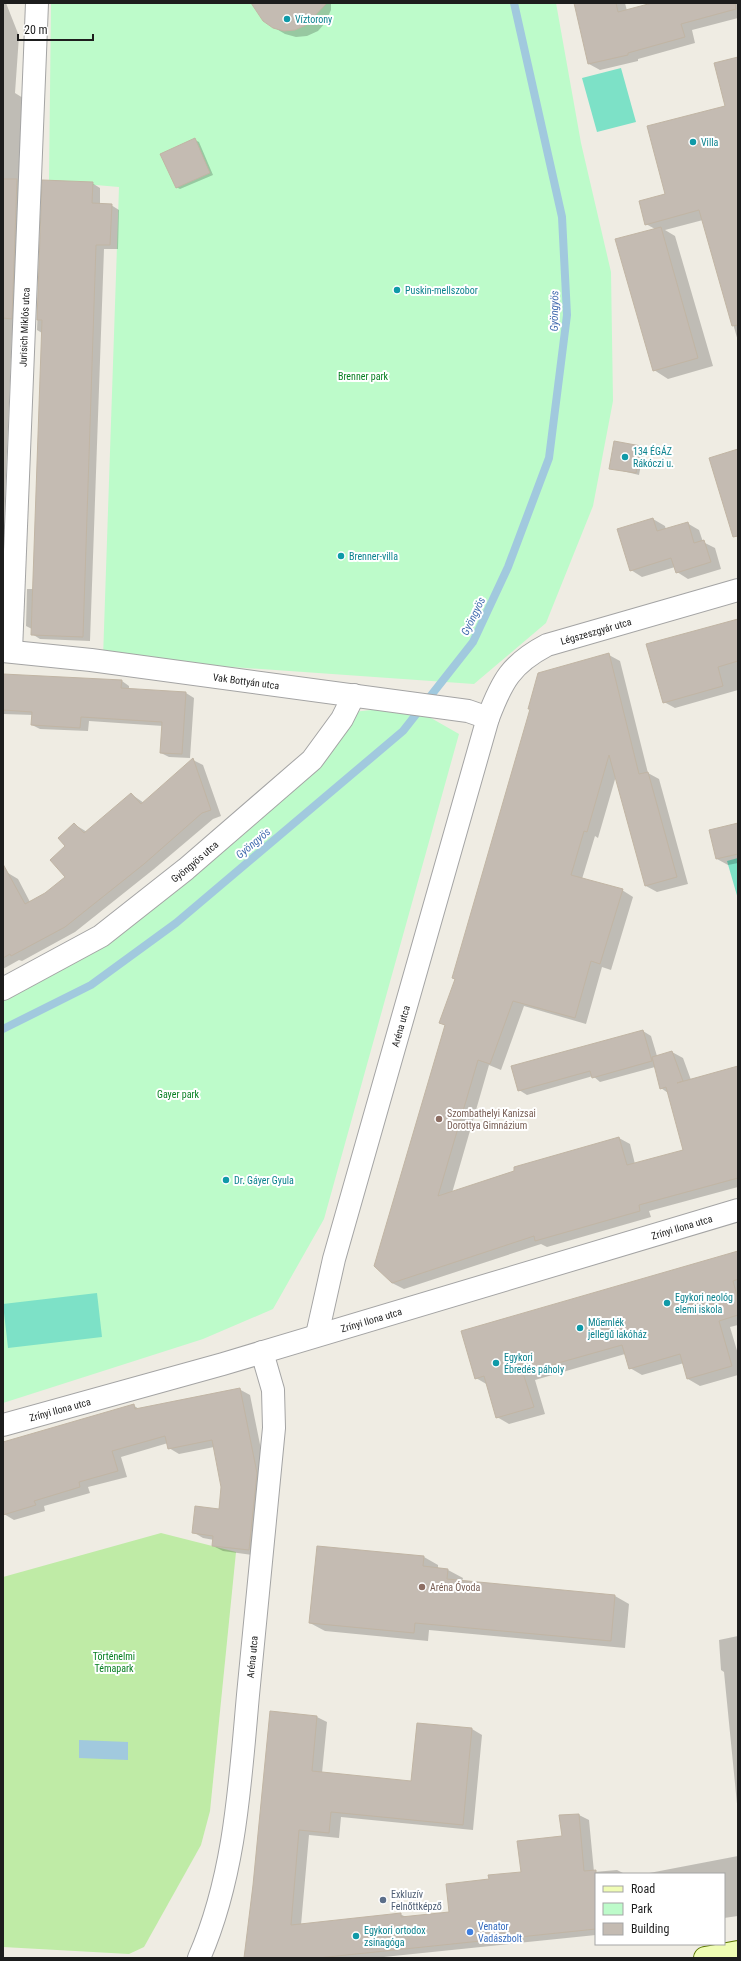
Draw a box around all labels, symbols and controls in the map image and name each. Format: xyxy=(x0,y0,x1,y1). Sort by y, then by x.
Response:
marker: Víztorony xyxy=(282,14,292,24)
place label: Víztorony xyxy=(295,14,332,25)
scale bar xyxy=(18,16,93,42)
text: 20 m xyxy=(24,23,48,37)
marker: Villa xyxy=(688,137,698,147)
place label: Villa xyxy=(701,137,718,148)
marker: Puskin-mellszobor xyxy=(392,285,402,295)
place label: Puskin-mellszobor xyxy=(405,285,478,296)
street label: Jurisich Miklós utca xyxy=(17,287,32,367)
water label: Gyöngyös xyxy=(548,290,561,332)
park label: Brenner park xyxy=(338,371,389,382)
place label: 134 ÉGÁZ Rákóczi u. xyxy=(633,445,674,469)
marker: 134 ÉGÁZ Rákóczi u. xyxy=(620,452,630,462)
marker: Brenner-villa xyxy=(336,551,346,561)
place label: Brenner-villa xyxy=(349,551,398,562)
water label: Gyöngyös xyxy=(459,595,488,638)
street label: Légszeszgyár utca xyxy=(559,616,633,647)
street label: Vak Bottyán utca xyxy=(212,672,280,691)
water label: Gyöngyös xyxy=(233,825,273,862)
street label: Gyöngyös utca xyxy=(169,839,221,885)
street label: Aréna utca xyxy=(390,1004,412,1048)
park label: Gayer park xyxy=(157,1089,200,1100)
place label: Szombathelyi Kanizsai Dorottya Gimnázium xyxy=(447,1108,536,1131)
marker: Szombathelyi Kanizsai Dorottya Gimnázium xyxy=(434,1114,444,1124)
marker: Dr. Gáyer Gyula xyxy=(221,1175,231,1185)
place label: Dr. Gáyer Gyula xyxy=(234,1175,294,1186)
street label: Zrínyi Ilona utca xyxy=(650,1213,714,1242)
place label: Egykori neológ elemi iskola xyxy=(675,1292,733,1315)
marker: Egykori neológ elemi iskola xyxy=(662,1298,672,1308)
street label: Zrínyi Ilona utca xyxy=(339,1306,403,1334)
place label: Műemlék jellegű lakóház xyxy=(587,1317,647,1340)
marker: Műemlék jellegű lakóház xyxy=(575,1323,585,1333)
place label: Egykori Ébredés páholy xyxy=(504,1352,564,1375)
marker: Egykori Ébredés páholy xyxy=(491,1358,501,1368)
street label: Zrínyi Ilona utca xyxy=(28,1396,92,1423)
place label: Aréna Óvoda xyxy=(430,1581,481,1593)
marker: Aréna Óvoda xyxy=(417,1582,427,1592)
street label: Aréna utca xyxy=(245,1635,260,1679)
park label: Történelmi Témapark xyxy=(93,1651,135,1674)
legend xyxy=(595,1873,725,1945)
text: Road xyxy=(631,1882,655,1896)
place label: Exkluzív Felnőttképző xyxy=(391,1889,442,1912)
marker: Exkluzív Felnőttképző xyxy=(378,1895,388,1905)
text: Park xyxy=(631,1902,653,1916)
place label: Venator Vadászbolt xyxy=(478,1921,522,1944)
text: Building xyxy=(631,1922,669,1936)
place label: Egykori ortodox zsinagóga xyxy=(364,1925,426,1948)
marker: Venator Vadászbolt xyxy=(465,1927,475,1937)
marker: Egykori ortodox zsinagóga xyxy=(351,1931,361,1941)

